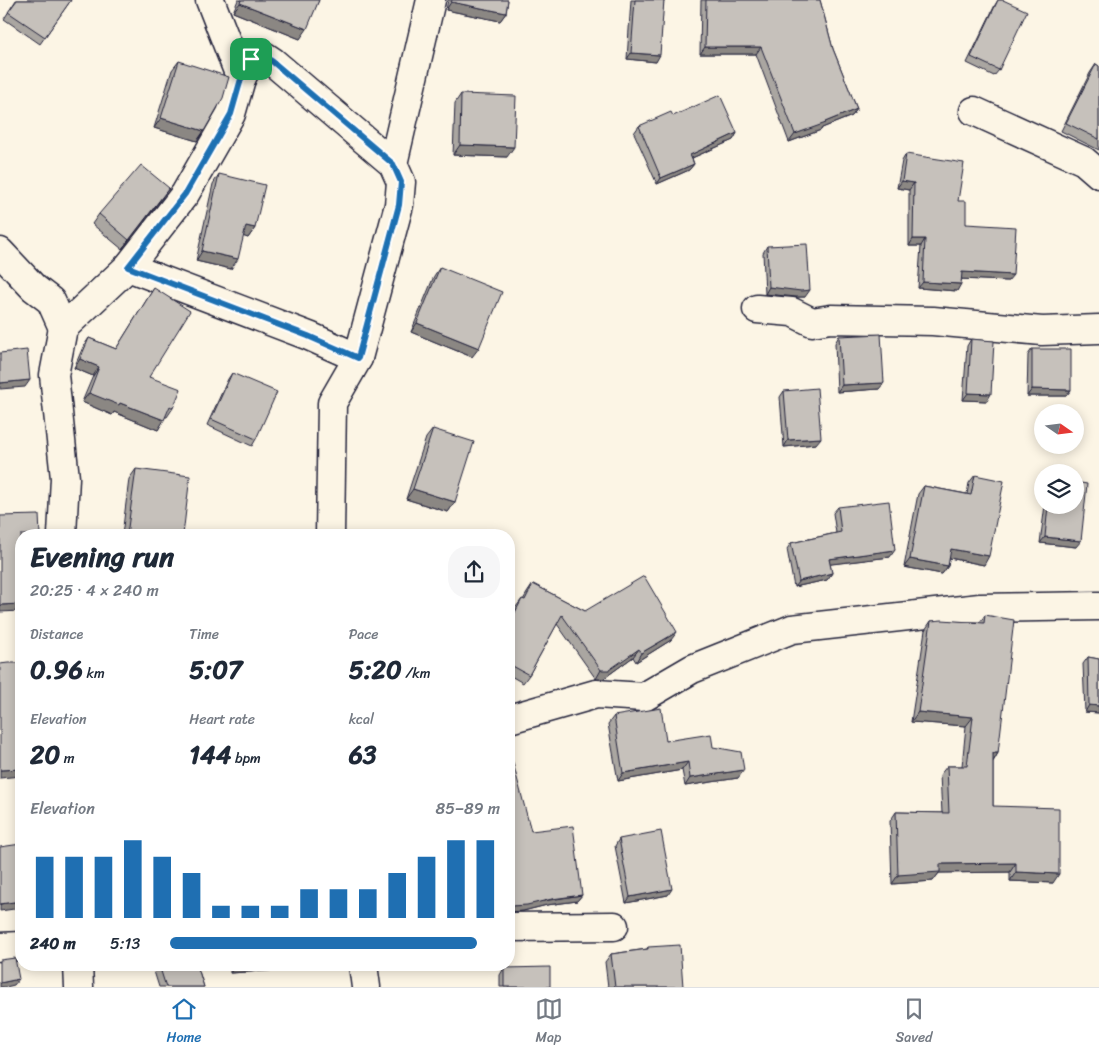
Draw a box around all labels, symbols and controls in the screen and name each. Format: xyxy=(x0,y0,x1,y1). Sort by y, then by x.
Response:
pin xyxy=(230,38,272,80)
icon: arrive xyxy=(237,45,265,73)
north arrow xyxy=(1034,404,1084,454)
map controls xyxy=(1034,404,1084,514)
button: layers xyxy=(1034,464,1084,514)
text: Evening run xyxy=(30,532,174,581)
button: share xyxy=(448,546,500,598)
text: 20:25 · 4 × 240 m xyxy=(30,576,159,605)
text: Distance xyxy=(30,622,83,647)
text: Time xyxy=(189,622,219,647)
text: Pace xyxy=(349,622,378,647)
text: 0.96 xyxy=(30,647,83,692)
text: 5:07 xyxy=(189,647,242,692)
text: 5:20 xyxy=(349,647,402,692)
text: km xyxy=(83,661,105,686)
text: /km xyxy=(402,661,431,686)
text: Elevation xyxy=(30,707,87,732)
text: Heart rate xyxy=(189,707,255,732)
text: kcal xyxy=(349,707,374,732)
text: 20 xyxy=(30,732,60,777)
text: 144 xyxy=(189,732,231,777)
text: 63 xyxy=(349,732,377,777)
text: m xyxy=(60,746,75,771)
text: bpm xyxy=(231,746,261,771)
text: Elevation xyxy=(30,794,95,823)
text: 85–89 m xyxy=(436,794,500,823)
text: 240 m xyxy=(30,929,76,958)
text: 5:13 xyxy=(110,929,140,958)
tab: Home xyxy=(167,995,202,1050)
tab: Map xyxy=(535,995,563,1050)
tab: Saved xyxy=(896,995,932,1050)

